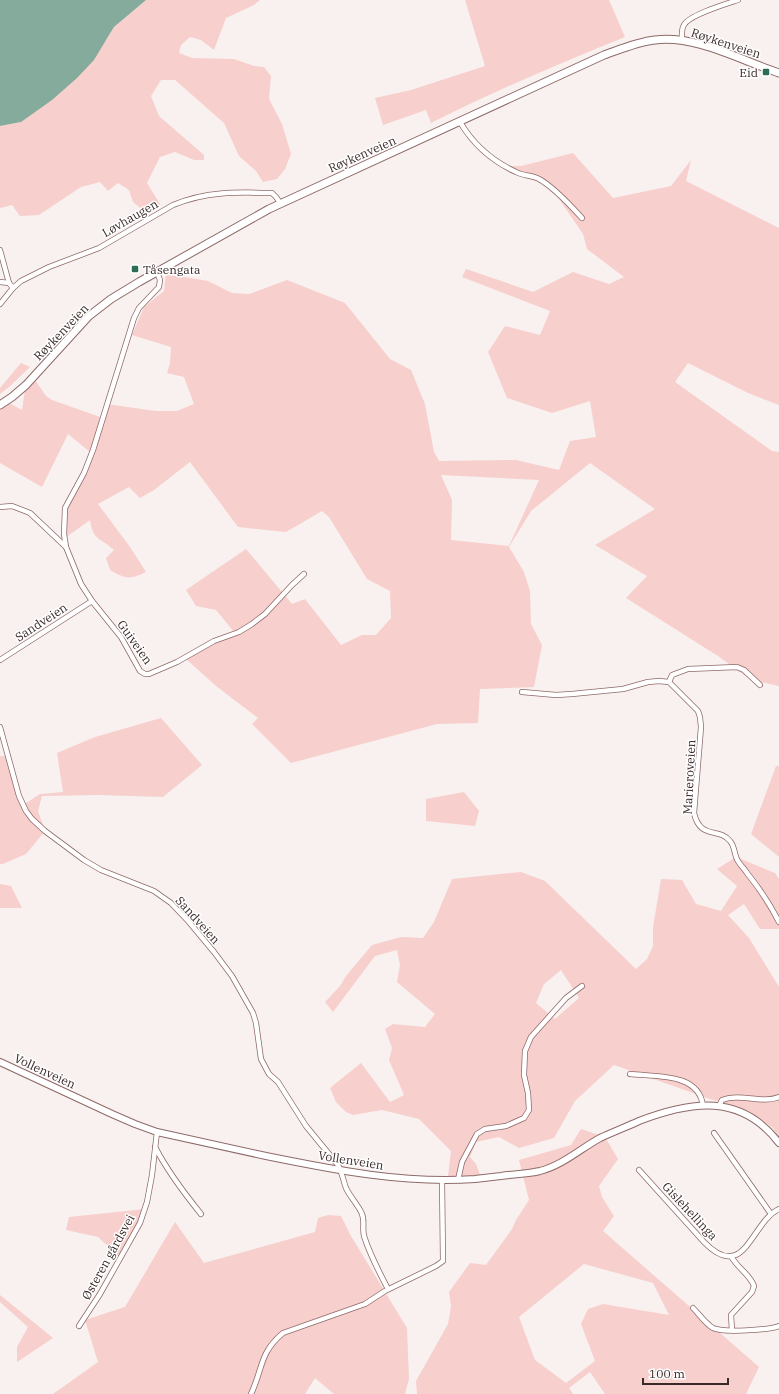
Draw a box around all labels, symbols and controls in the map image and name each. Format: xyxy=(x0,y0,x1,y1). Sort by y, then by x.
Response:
street label: Røykenveien xyxy=(689,25,763,61)
place label: Eid xyxy=(739,65,758,80)
marker: Eid xyxy=(761,67,771,77)
street label: Røykenveien xyxy=(326,132,398,176)
street label: Løvhaugen xyxy=(99,196,161,240)
place label: Tåsengata xyxy=(143,262,201,277)
marker: Tåsengata xyxy=(130,264,140,274)
street label: Røykenveien xyxy=(30,301,92,363)
street label: Sandveien xyxy=(12,599,70,644)
street label: Guiveien xyxy=(114,617,156,667)
street label: Marieroveien xyxy=(680,739,698,815)
street label: Sandveien xyxy=(173,893,224,947)
street label: Vollenveien xyxy=(12,1050,78,1092)
street label: Vollenveien xyxy=(317,1147,385,1173)
street label: Gislehellinga xyxy=(659,1179,721,1243)
street label: Østeren gårdsvei xyxy=(78,1212,138,1302)
scale bar xyxy=(643,1360,728,1386)
text: 100 m xyxy=(649,1366,685,1381)

